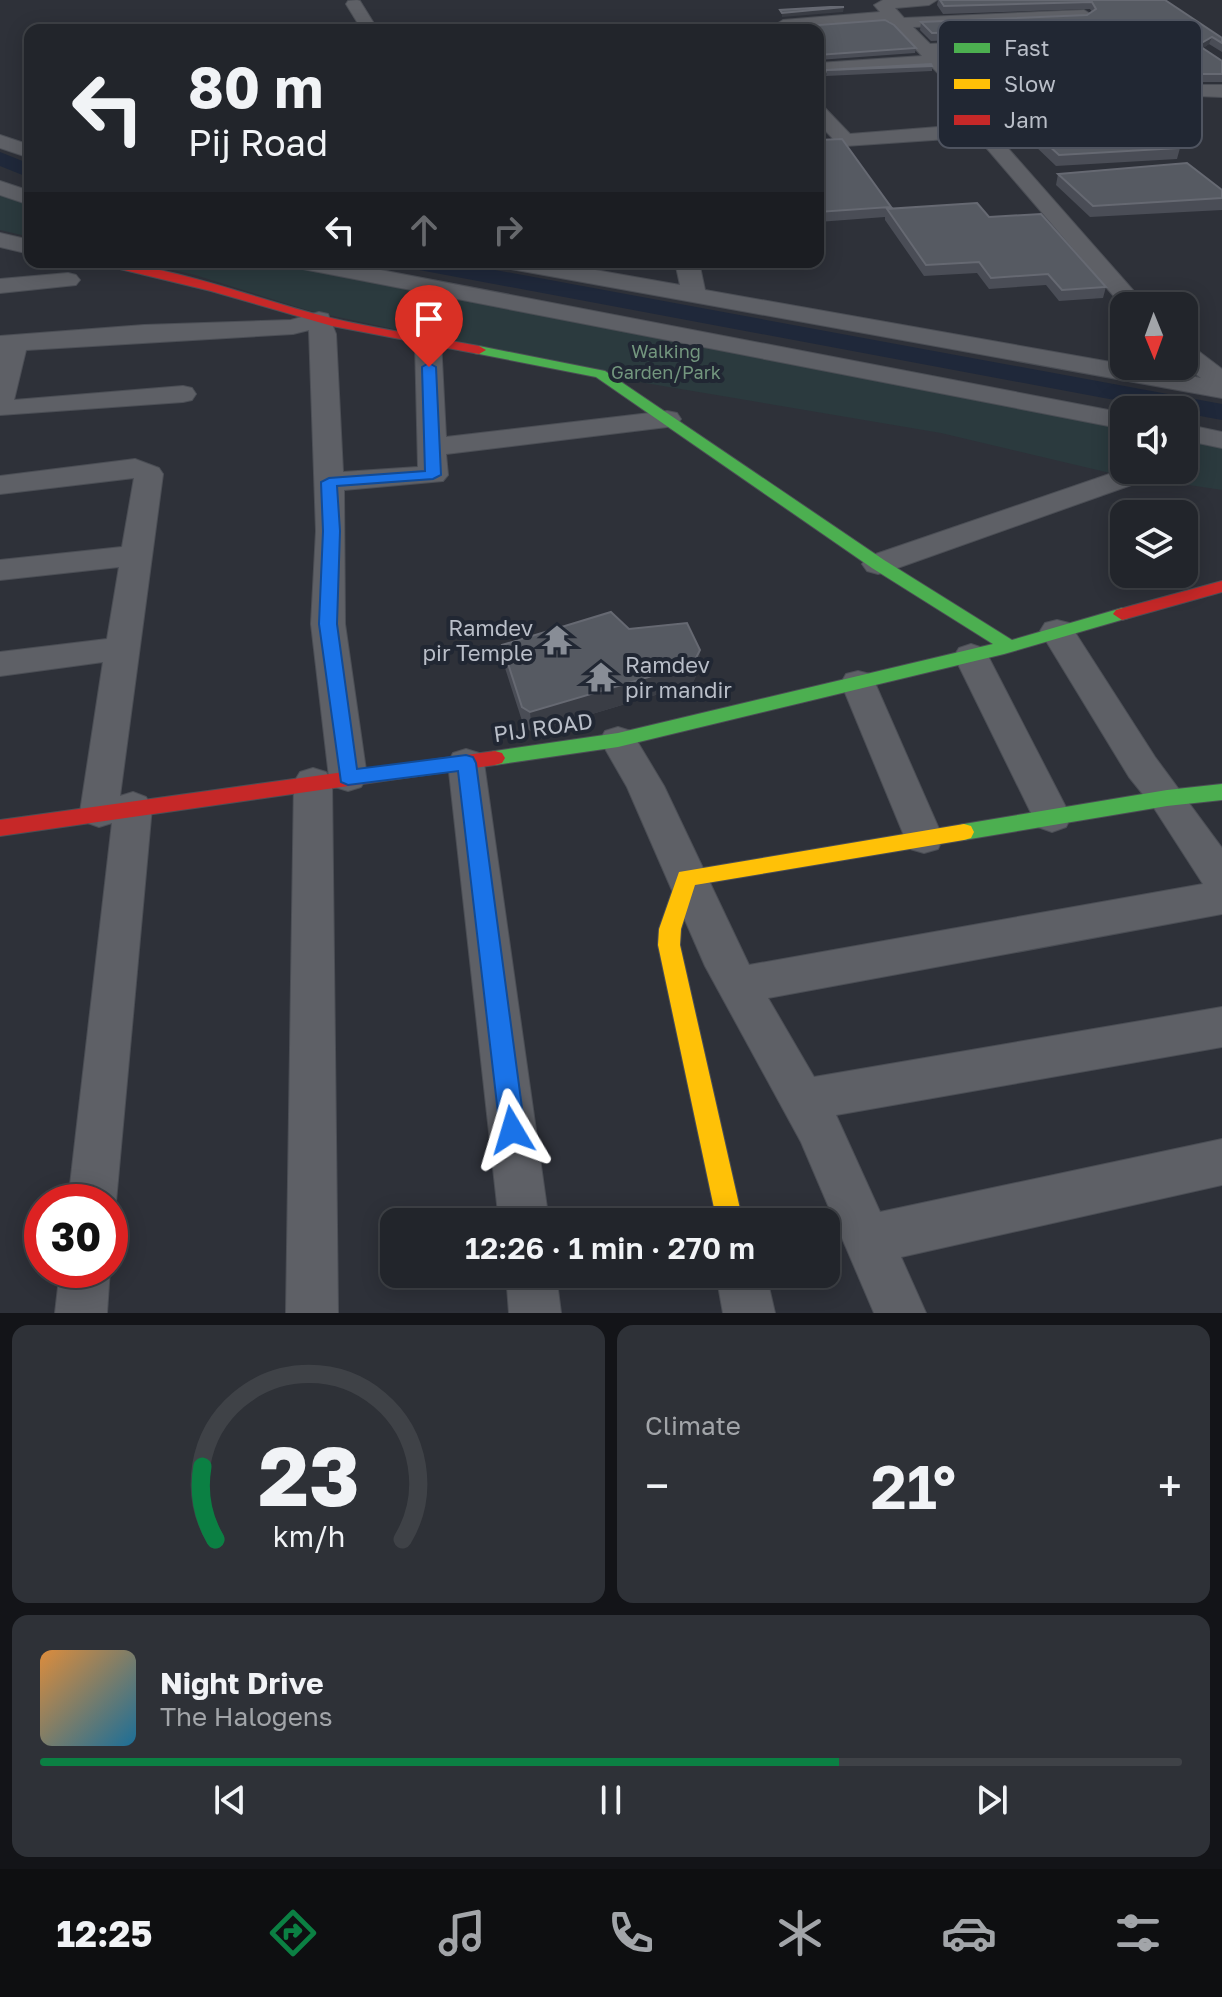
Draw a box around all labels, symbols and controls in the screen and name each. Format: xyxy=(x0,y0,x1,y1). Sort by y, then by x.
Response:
legend xyxy=(938,20,1202,148)
text: Fast xyxy=(1004,34,1050,61)
text: 80 m xyxy=(188,53,323,120)
icon: left xyxy=(56,56,160,160)
text: Slow xyxy=(1004,70,1056,97)
text: Jam xyxy=(1004,106,1048,133)
text: Pij Road xyxy=(188,121,328,164)
icon: left xyxy=(318,208,362,252)
icon: ahead xyxy=(402,208,446,252)
icon: right xyxy=(486,208,530,252)
pin xyxy=(395,285,463,367)
north arrow xyxy=(1110,292,1198,380)
map controls xyxy=(1110,292,1198,588)
icon: arrive xyxy=(407,297,451,341)
park label: Walking Garden/Park xyxy=(611,340,721,383)
button: sound xyxy=(1110,396,1198,484)
button: layers xyxy=(1110,500,1198,588)
place label: Ramdev pir Temple xyxy=(422,614,533,666)
temple icon: Ramdev pir Temple xyxy=(540,623,574,657)
place label: Ramdev pir mandir xyxy=(625,651,732,703)
temple icon: Ramdev pir mandir xyxy=(584,660,618,694)
street label: PIJ ROAD xyxy=(492,707,594,747)
position arrow xyxy=(470,1088,554,1172)
speed limit sign: 30 xyxy=(24,1184,128,1288)
text: 12:26 · 1 min · 270 m xyxy=(465,1230,755,1266)
text: Climate xyxy=(645,1410,741,1441)
text: 23 xyxy=(258,1424,359,1524)
text: 21° xyxy=(871,1450,956,1522)
text: − xyxy=(645,1459,669,1512)
text: + xyxy=(1158,1459,1182,1512)
text: km/h xyxy=(272,1519,345,1553)
text: Night Drive xyxy=(160,1665,324,1701)
text: The Halogens xyxy=(160,1701,333,1732)
icon: previous xyxy=(208,1778,252,1822)
icon: pause xyxy=(589,1778,633,1822)
icon: next xyxy=(970,1778,1014,1822)
icon: directions xyxy=(265,1905,321,1961)
icon: music xyxy=(434,1905,490,1961)
icon: phone xyxy=(603,1905,659,1961)
icon: climate xyxy=(772,1905,828,1961)
icon: car xyxy=(941,1905,997,1961)
icon: filters xyxy=(1110,1905,1166,1961)
text: 12:25 xyxy=(56,1912,152,1955)

